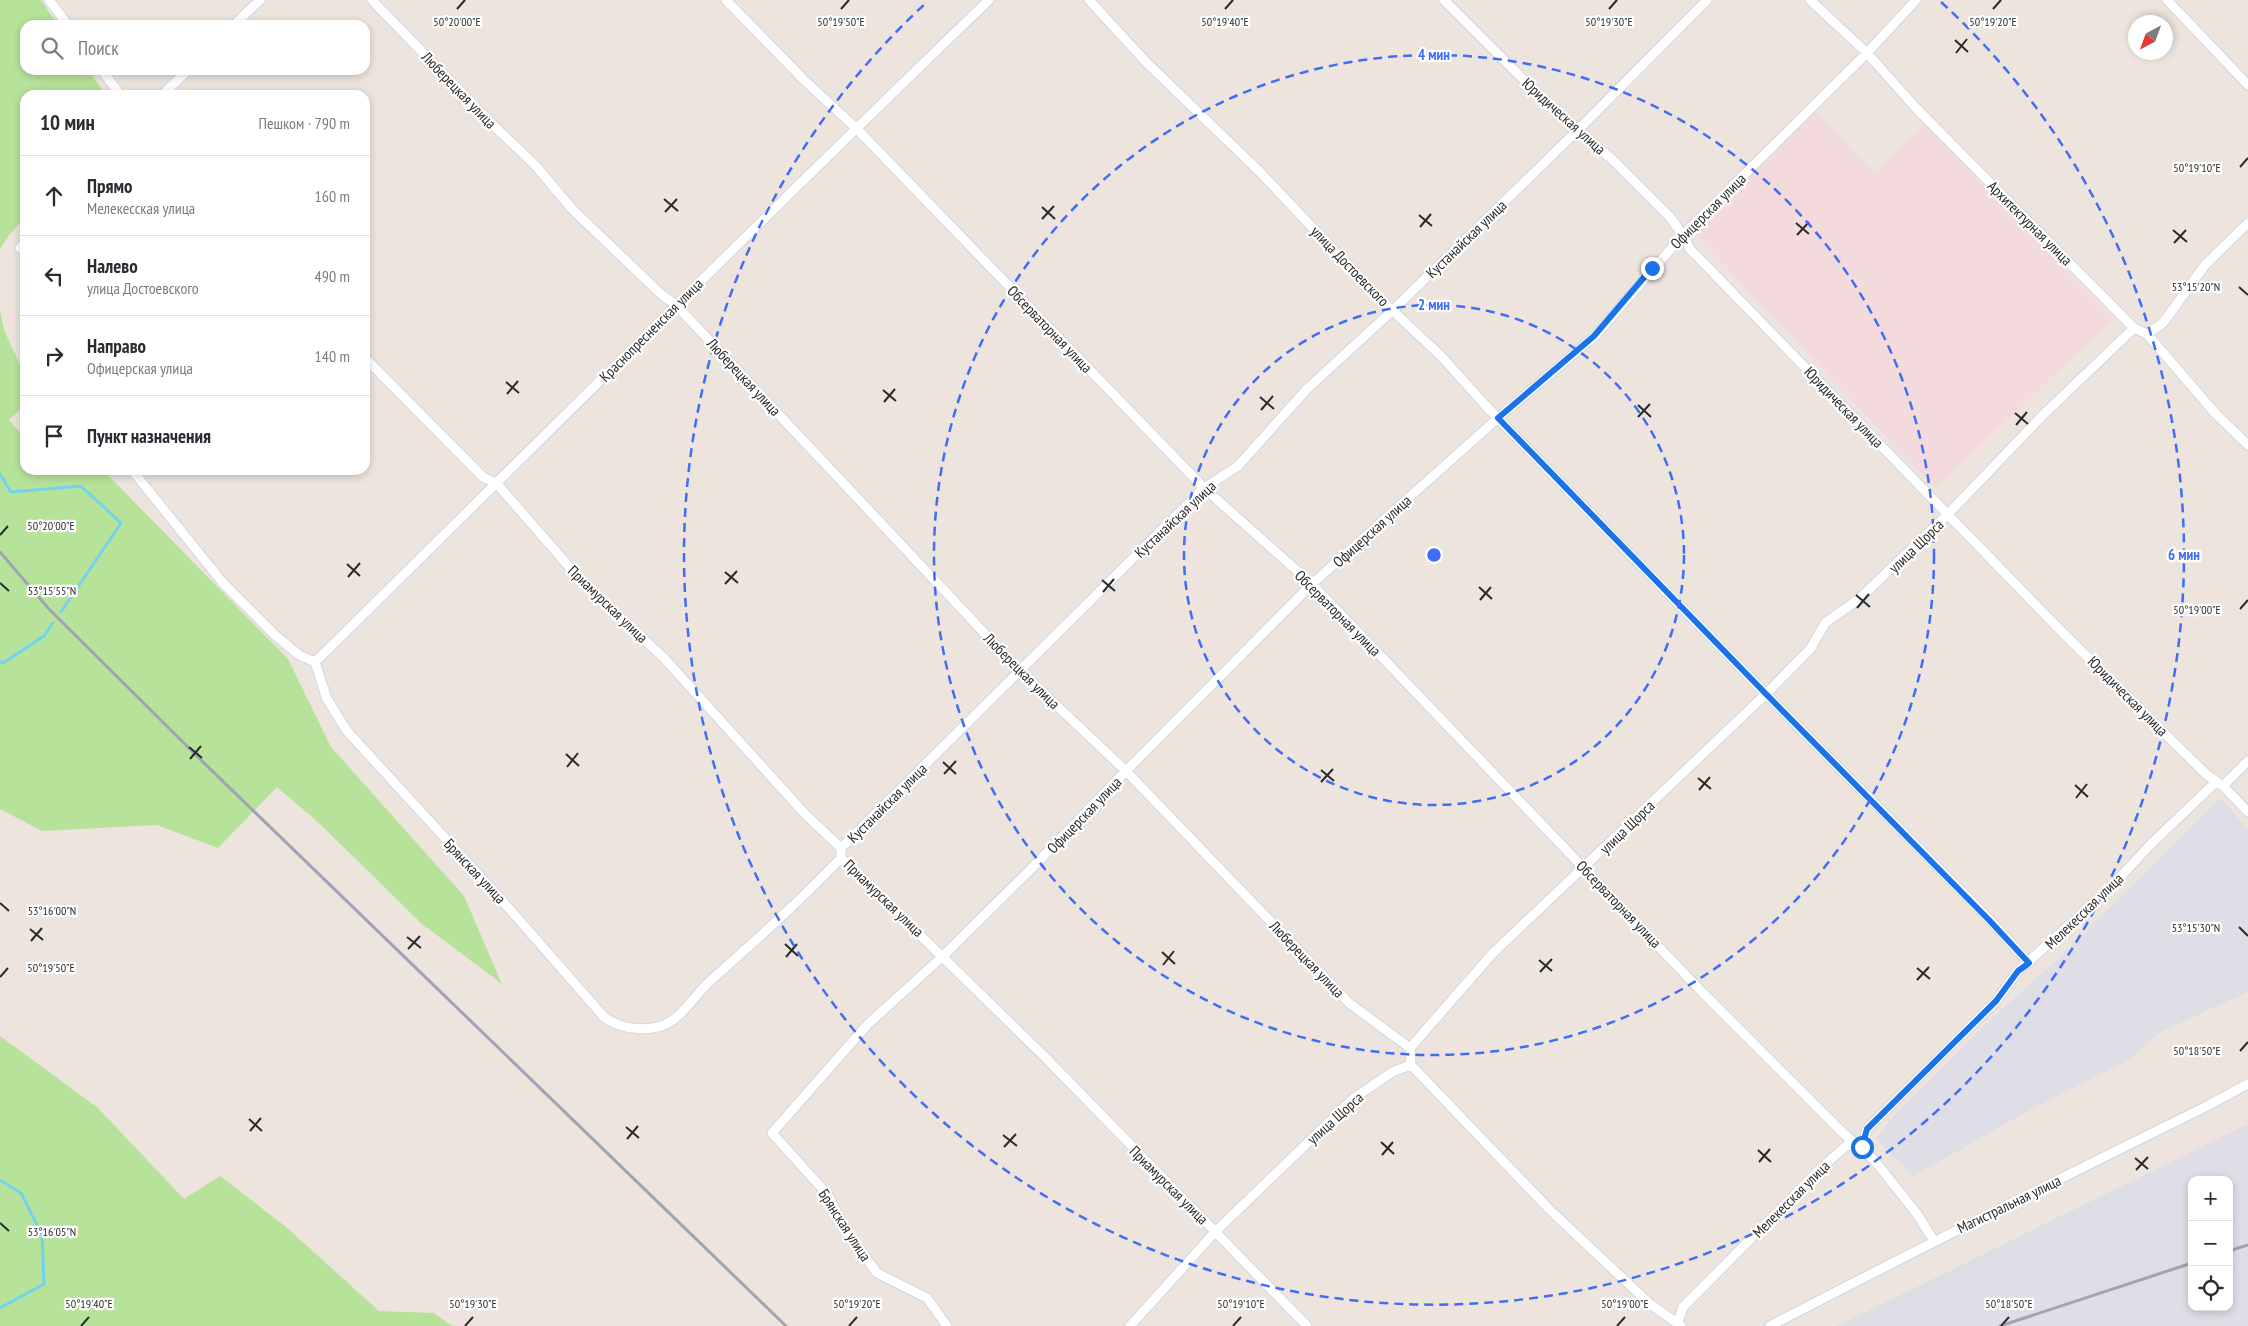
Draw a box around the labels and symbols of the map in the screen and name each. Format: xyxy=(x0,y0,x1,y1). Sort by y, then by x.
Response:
text: 50°20'00"E xyxy=(433,14,481,29)
text: 50°19'50"E xyxy=(817,14,865,29)
text: 50°19'40"E xyxy=(1201,14,1249,29)
text: 50°19'30"E xyxy=(1585,14,1633,29)
text: 50°19'20"E xyxy=(1969,14,2017,29)
north arrow xyxy=(2128,15,2173,60)
text: 4 мин xyxy=(1418,45,1450,64)
street label: Люберецкая улица xyxy=(417,47,500,132)
street label: Юридическая улица xyxy=(1518,74,1610,158)
text: 50°19'10"E xyxy=(2173,160,2221,175)
street label: Офицерская улица xyxy=(1666,169,1750,253)
street label: Архитектурная улица xyxy=(1984,177,2076,269)
street label: Кустанайская улица xyxy=(1422,196,1510,282)
street label: улица Достоевского xyxy=(1307,222,1393,310)
route end xyxy=(1641,257,1664,280)
street label: Краснопресненская улица xyxy=(595,274,707,386)
text: 53°15'20"N xyxy=(2172,279,2220,294)
street label: Обсерваторная улица xyxy=(1003,281,1097,377)
text: 2 мин xyxy=(1418,295,1450,314)
street label: Люберецкая улица xyxy=(702,333,785,420)
street label: Юридическая улица xyxy=(1800,362,1888,452)
street label: Кустанайская улица xyxy=(1130,476,1220,562)
street label: Офицерская улица xyxy=(1329,491,1415,571)
street label: улица Щорса xyxy=(1885,515,1947,577)
text: 50°20'00"E xyxy=(27,518,75,533)
text: 6 мин xyxy=(2168,545,2200,564)
centre of rings xyxy=(1425,546,1443,564)
street label: Приамурская улица xyxy=(564,561,652,647)
street label: Обсерваторная улица xyxy=(1291,566,1385,660)
text: 53°15'55"N xyxy=(28,583,76,598)
text: 50°19'00"E xyxy=(2173,602,2221,617)
street label: Люберецкая улица xyxy=(979,628,1064,713)
street label: Юридическая улица xyxy=(2084,652,2172,740)
street label: Кустанайская улица xyxy=(843,759,931,847)
street label: Офицерская улица xyxy=(1043,773,1125,857)
street label: улица Щорса xyxy=(1596,796,1658,858)
street label: Брянская улица xyxy=(440,834,510,908)
street label: Приамурская улица xyxy=(840,855,928,941)
street label: Обсерваторная улица xyxy=(1572,856,1666,952)
street label: Мелекесская улица xyxy=(2041,869,2127,953)
text: 53°16'00"N xyxy=(28,903,76,918)
street label: Люберецкая улица xyxy=(1265,916,1348,1001)
text: 53°15'30"N xyxy=(2172,920,2220,935)
text: 50°19'50"E xyxy=(27,960,75,975)
text: 50°18'50"E xyxy=(2173,1043,2221,1058)
street label: улица Щорса xyxy=(1303,1088,1367,1148)
route start xyxy=(1851,1136,1874,1159)
street label: Приамурская улица xyxy=(1126,1142,1212,1228)
street label: Мелекесская улица xyxy=(1748,1156,1834,1242)
street label: Магистральная улица xyxy=(1954,1171,2064,1237)
street label: Брянская улица xyxy=(815,1185,875,1265)
text: 53°16'05"N xyxy=(28,1224,76,1239)
text: 50°19'40"E xyxy=(65,1296,113,1311)
text: 50°19'30"E xyxy=(449,1296,497,1311)
text: 50°19'20"E xyxy=(833,1296,881,1311)
text: 50°19'10"E xyxy=(1217,1296,1265,1311)
text: 50°19'00"E xyxy=(1601,1296,1649,1311)
text: 50°18'50"E xyxy=(1985,1296,2033,1311)

